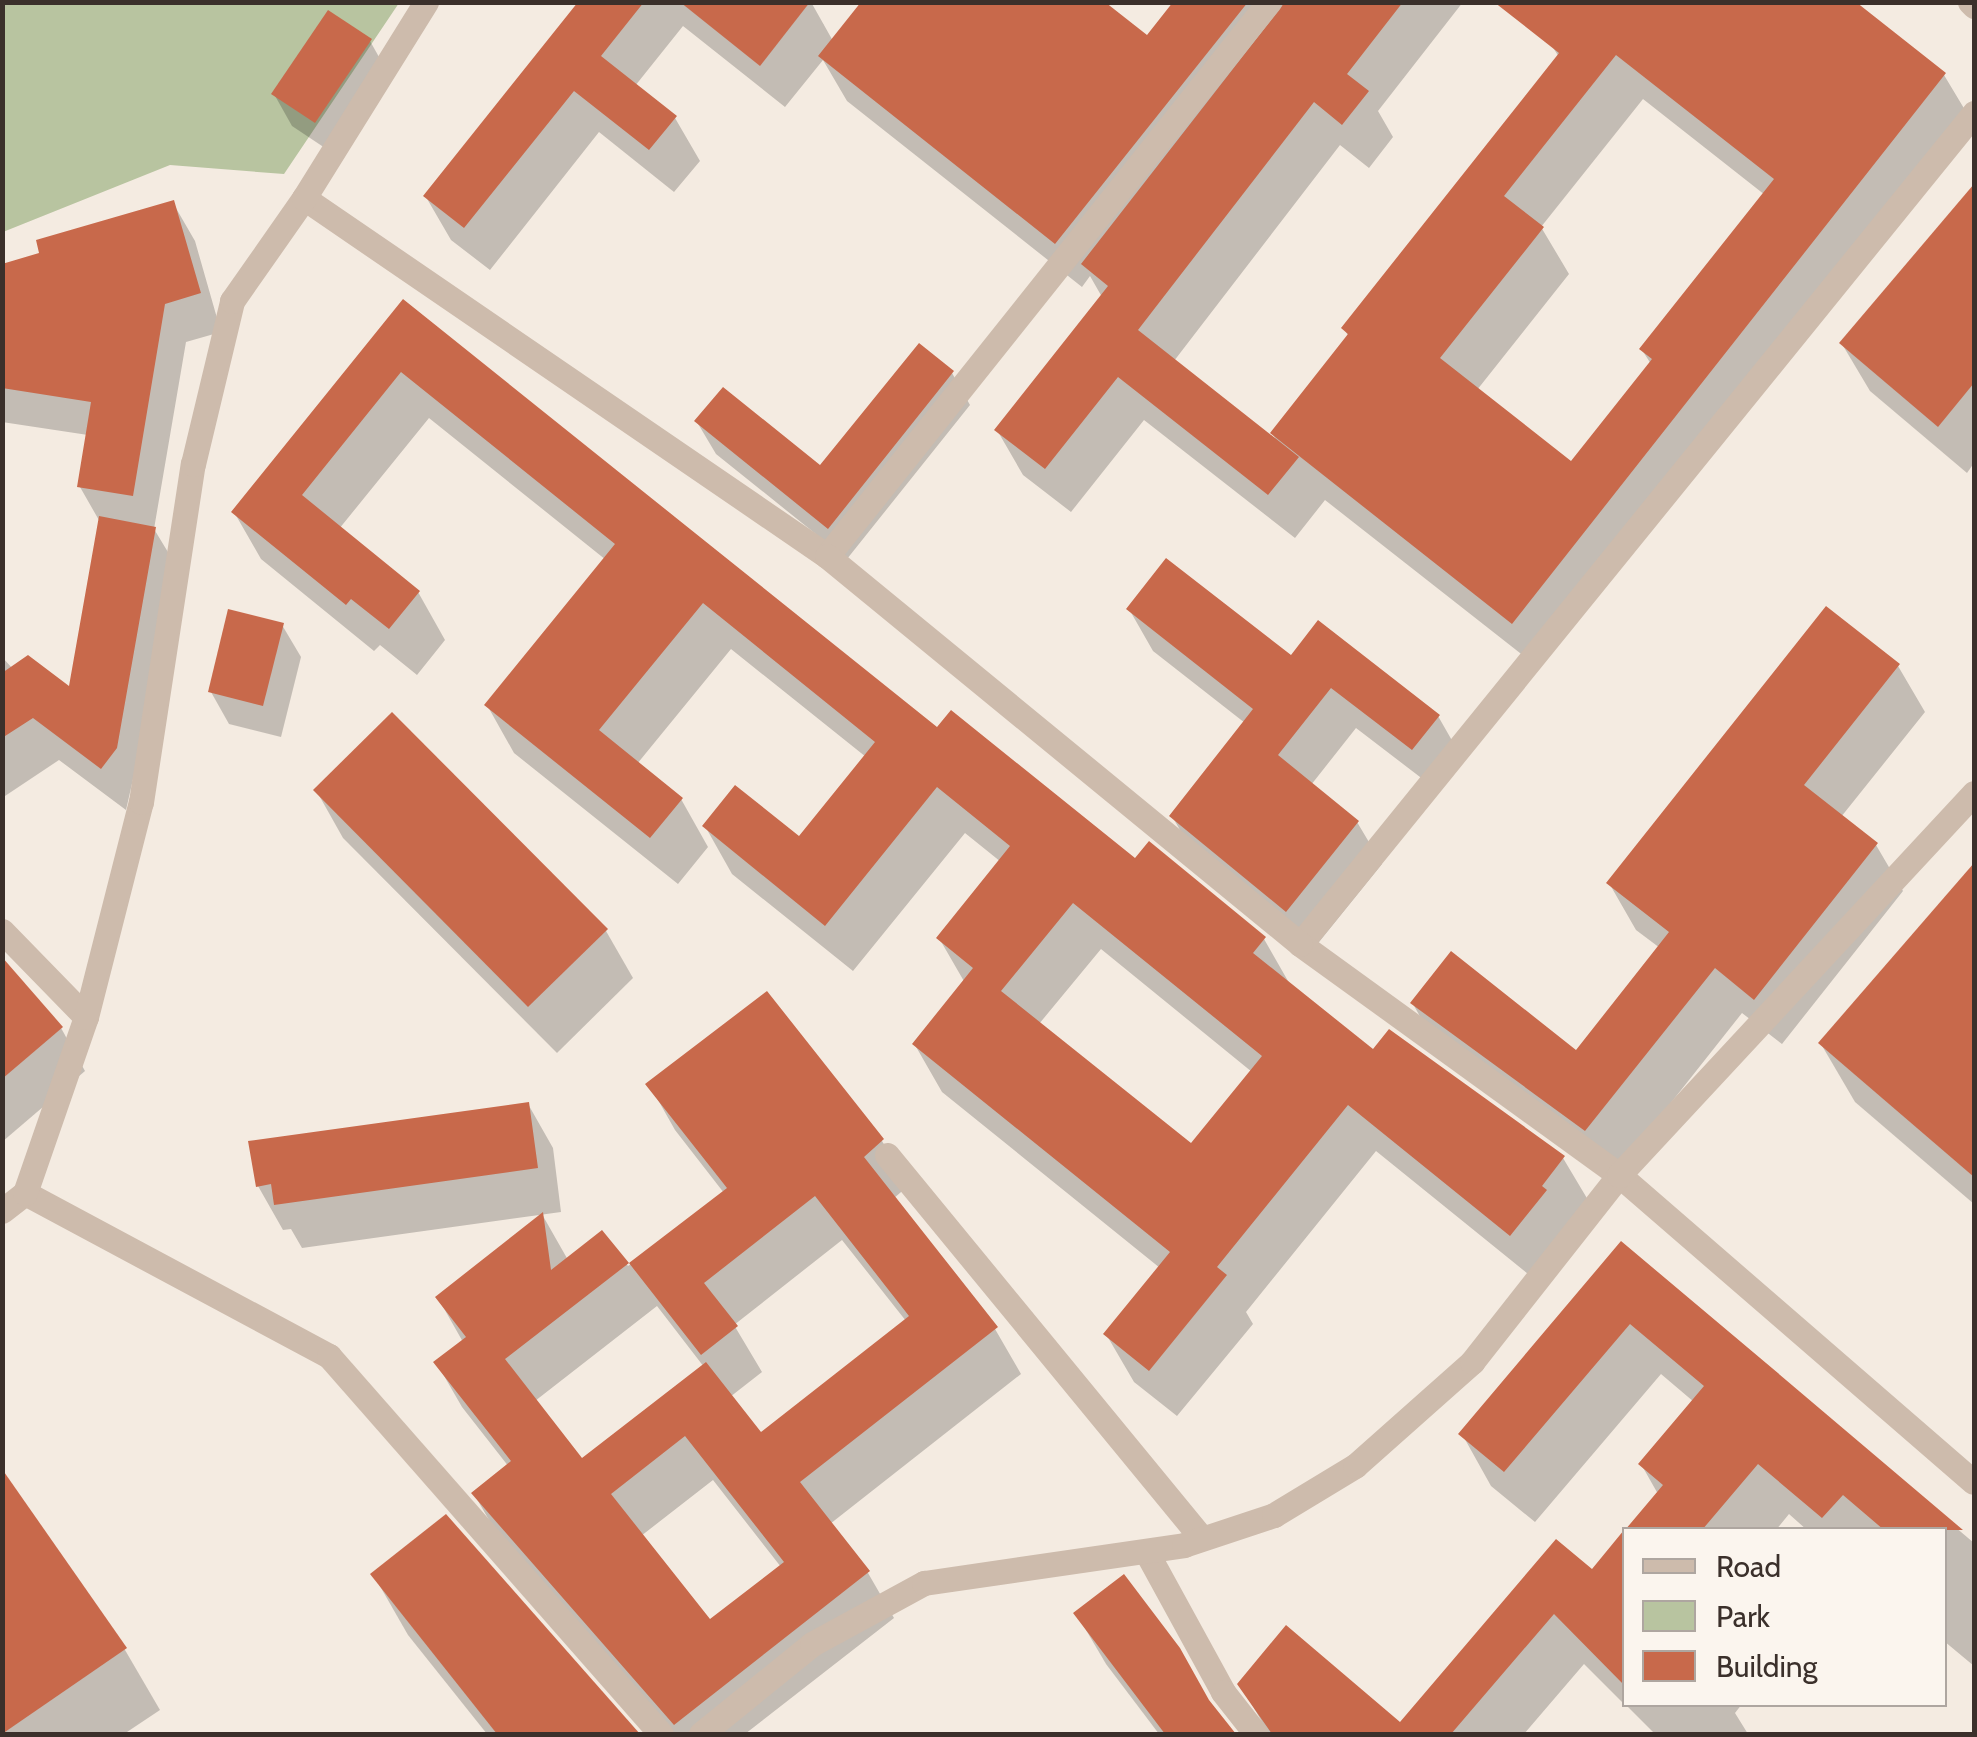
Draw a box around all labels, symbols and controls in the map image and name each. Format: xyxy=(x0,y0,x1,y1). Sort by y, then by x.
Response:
legend xyxy=(1622,1527,1947,1707)
text: Road xyxy=(1716,1548,1781,1585)
text: Park xyxy=(1716,1598,1770,1635)
text: Building xyxy=(1716,1648,1818,1685)

